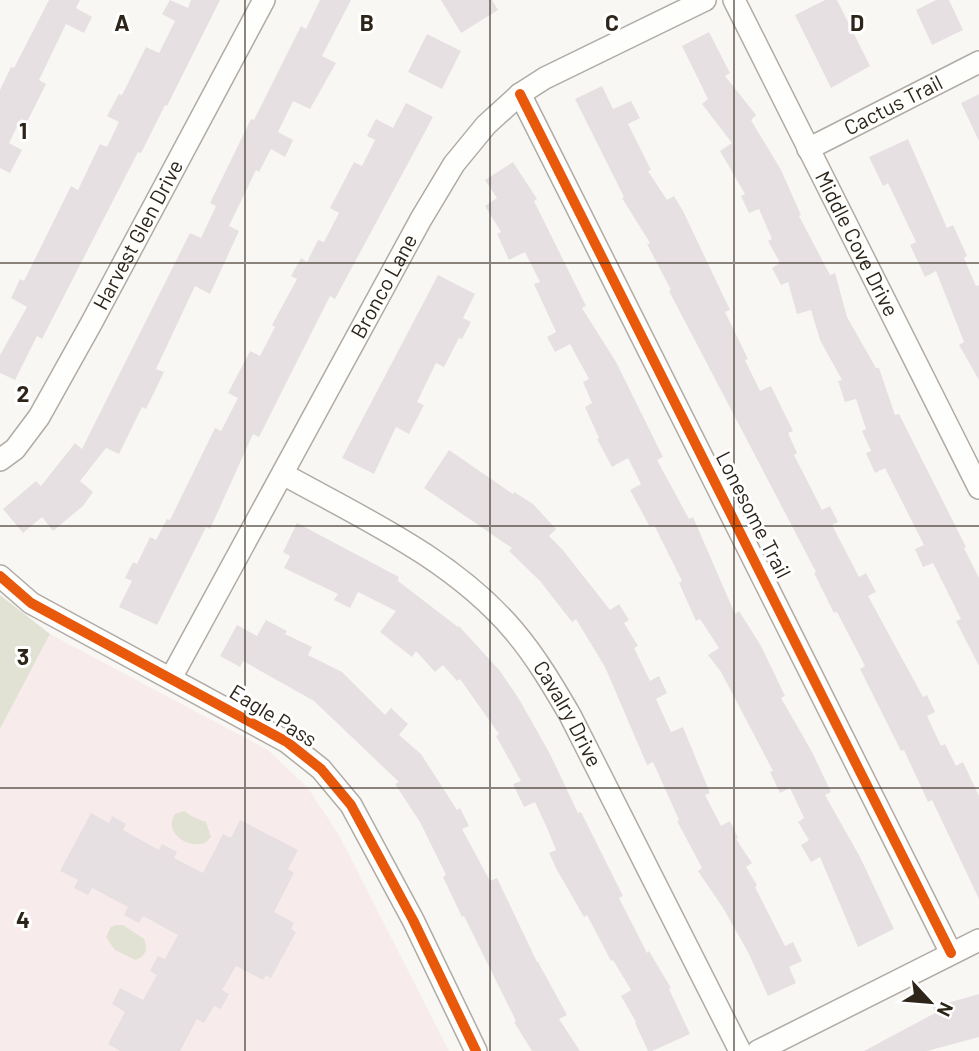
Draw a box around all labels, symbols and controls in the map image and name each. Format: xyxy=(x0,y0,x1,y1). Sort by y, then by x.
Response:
text: A xyxy=(114,8,130,36)
text: B xyxy=(360,8,374,36)
text: C xyxy=(605,8,619,36)
text: D xyxy=(850,8,864,36)
street label: Cactus Trail xyxy=(840,69,946,140)
text: 1 xyxy=(19,116,27,144)
street label: Harvest Glen Drive xyxy=(87,155,187,314)
street label: Middle Cove Drive xyxy=(811,167,905,320)
street label: Bronco Lane xyxy=(345,229,421,342)
text: 2 xyxy=(17,379,29,407)
street label: Lonesome Trail xyxy=(712,447,797,582)
text: 3 xyxy=(17,642,29,670)
street label: Cavalry Drive xyxy=(529,655,608,771)
street label: Eagle Pass xyxy=(226,678,322,751)
text: 4 xyxy=(16,905,30,933)
north arrow xyxy=(895,967,965,1037)
text: N xyxy=(933,999,959,1020)

